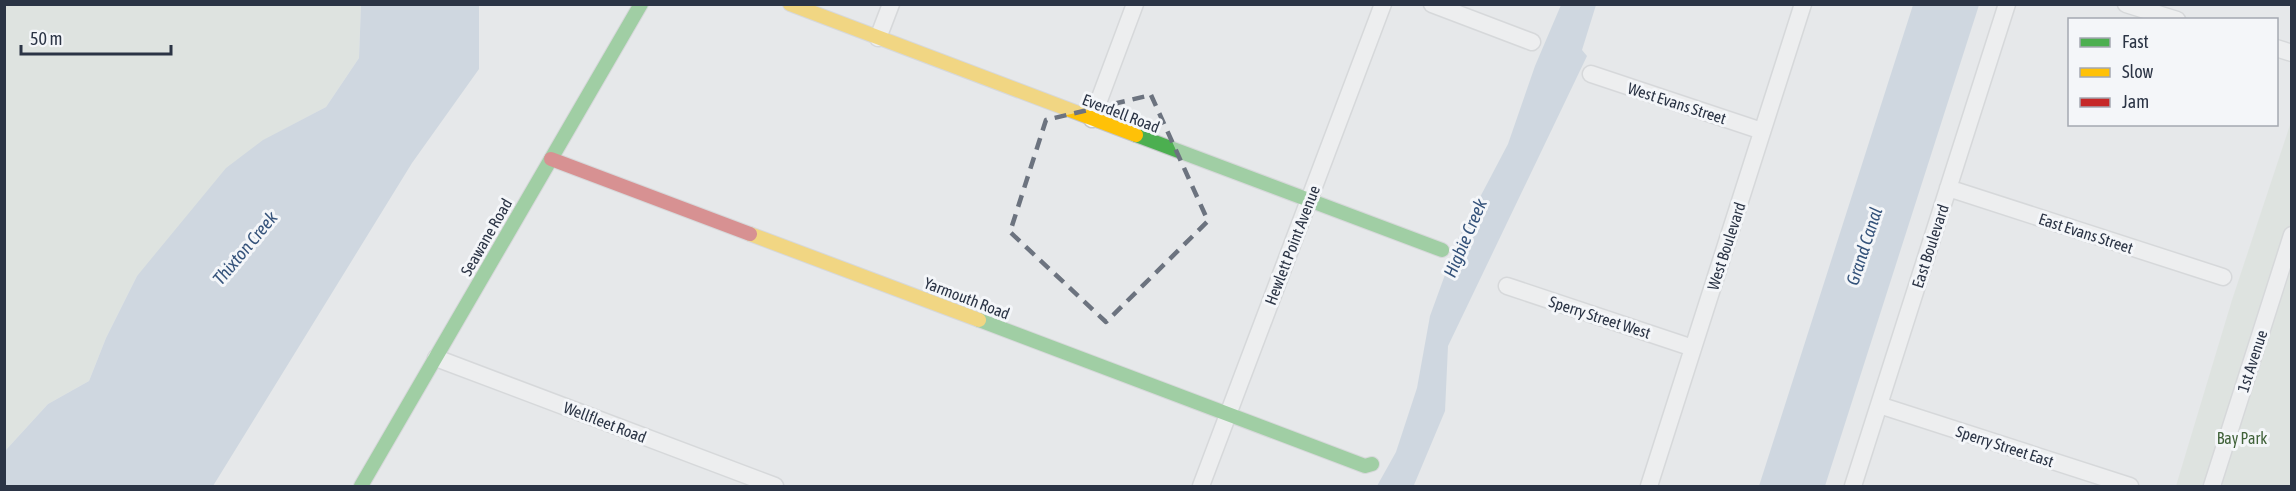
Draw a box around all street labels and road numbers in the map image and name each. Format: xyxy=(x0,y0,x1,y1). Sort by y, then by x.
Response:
street label: West Evans Street xyxy=(1626,79,1729,127)
street label: Everdell Road xyxy=(1080,90,1162,136)
street label: Hewlett Point Avenue xyxy=(1261,183,1323,307)
street label: Seawane Road xyxy=(457,195,515,279)
street label: West Boulevard xyxy=(1703,200,1749,292)
street label: East Boulevard xyxy=(1908,202,1952,290)
street label: East Evans Street xyxy=(2037,209,2136,257)
street label: Yarmouth Road xyxy=(922,273,1012,323)
street label: Sperry Street West xyxy=(1547,292,1653,343)
street label: 1st Avenue xyxy=(2234,328,2270,394)
street label: Wellfleet Road xyxy=(561,398,649,446)
street label: Sperry Street East xyxy=(1954,422,2056,471)

